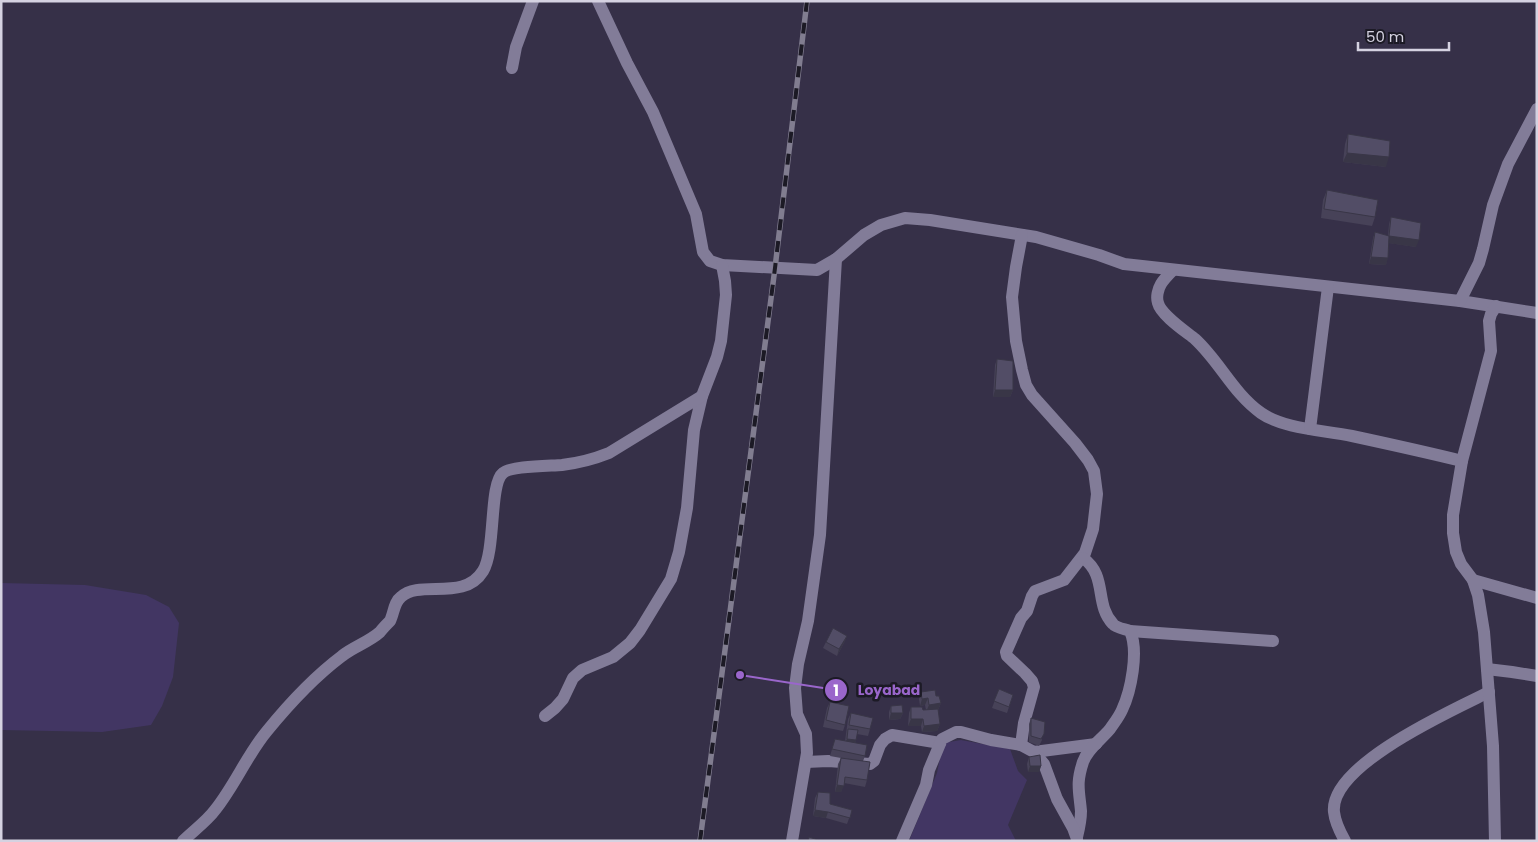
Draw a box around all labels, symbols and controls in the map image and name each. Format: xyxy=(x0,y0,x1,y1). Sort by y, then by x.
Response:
scale bar xyxy=(1358,20,1449,52)
text: 50 m xyxy=(1366,26,1404,47)
callout: Loyabad xyxy=(823,676,931,705)
text: 1 xyxy=(833,680,839,701)
text: Loyabad xyxy=(858,680,920,700)

